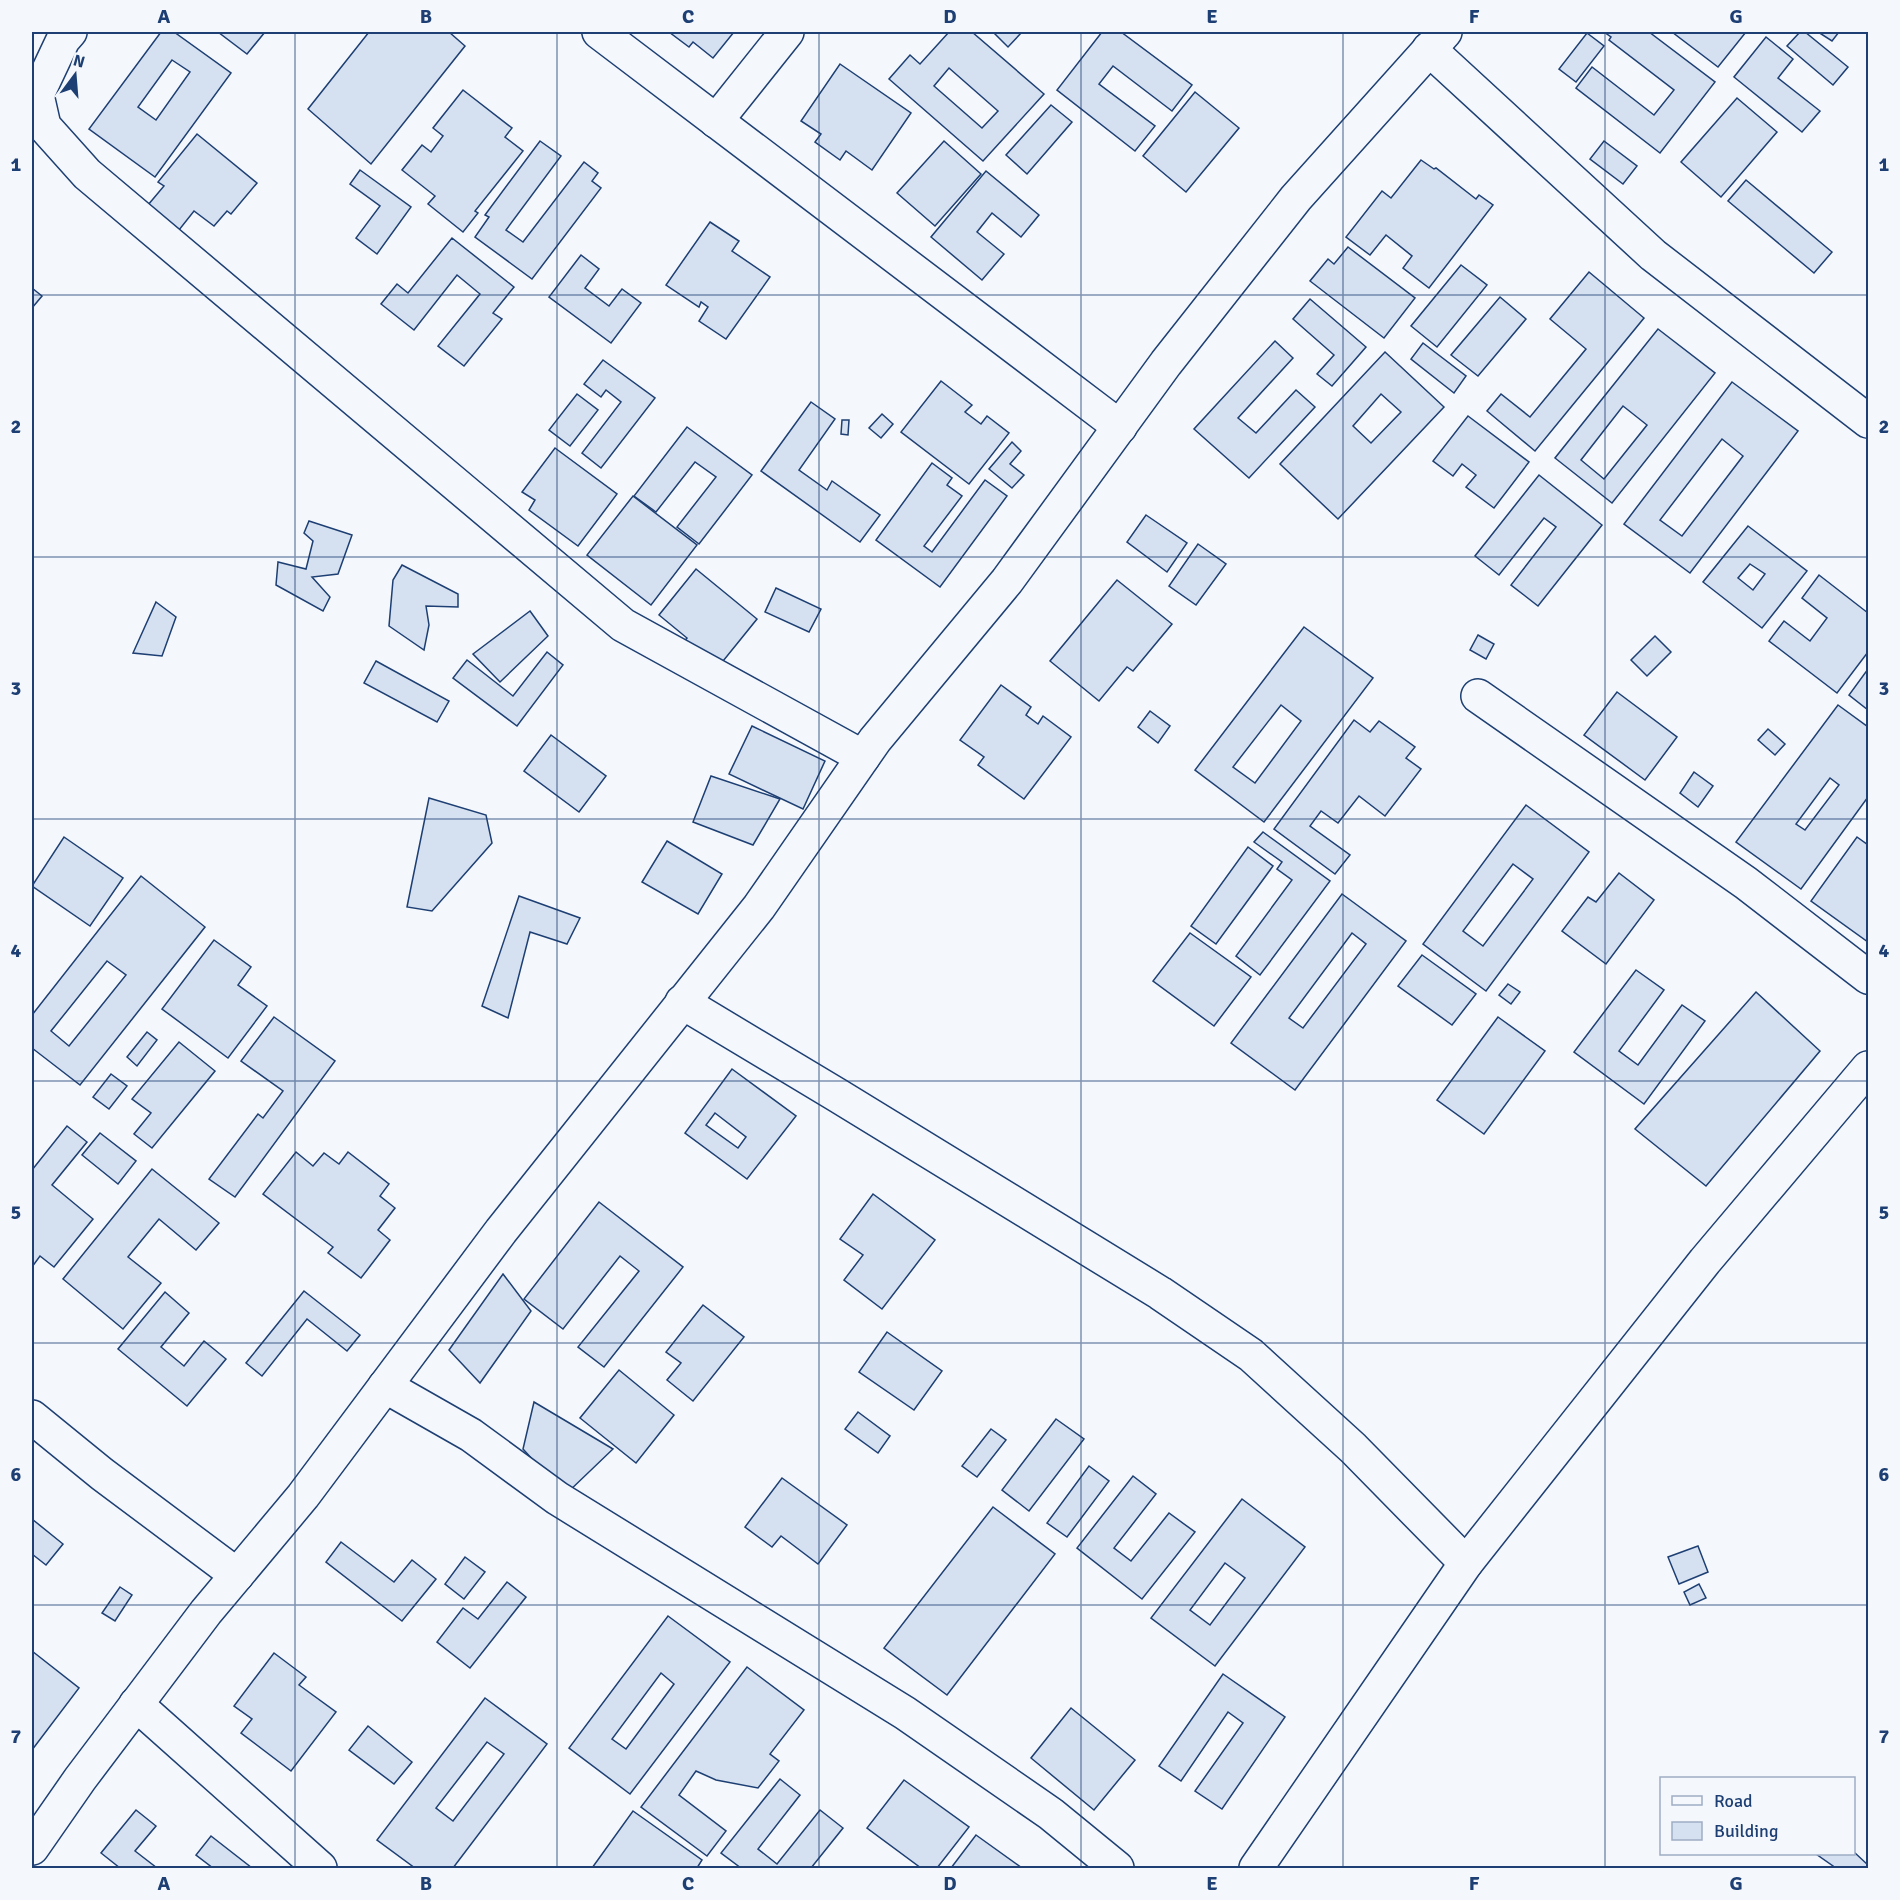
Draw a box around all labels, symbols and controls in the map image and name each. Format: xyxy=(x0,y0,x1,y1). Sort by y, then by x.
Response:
text: A xyxy=(158,4,171,29)
text: B xyxy=(420,4,432,29)
text: C xyxy=(682,4,694,29)
text: D xyxy=(943,4,957,29)
text: E xyxy=(1206,4,1218,29)
text: F xyxy=(1469,4,1480,29)
text: G xyxy=(1729,4,1743,29)
north arrow xyxy=(45,45,105,105)
text: N xyxy=(71,50,87,73)
text: 1 xyxy=(11,152,22,177)
text: 1 xyxy=(1879,152,1890,177)
text: 2 xyxy=(11,414,21,439)
text: 2 xyxy=(1879,414,1889,439)
text: 3 xyxy=(11,676,21,701)
text: 3 xyxy=(1879,676,1889,701)
text: 4 xyxy=(11,938,22,963)
text: 4 xyxy=(1879,938,1890,963)
text: 5 xyxy=(11,1200,21,1225)
text: 5 xyxy=(1879,1200,1889,1225)
text: 6 xyxy=(11,1462,22,1487)
text: 6 xyxy=(1879,1462,1890,1487)
text: 7 xyxy=(11,1724,22,1749)
text: 7 xyxy=(1879,1724,1890,1749)
legend xyxy=(1660,1777,1855,1855)
text: Road xyxy=(1714,1790,1753,1812)
text: Building xyxy=(1714,1820,1778,1842)
text: A xyxy=(158,1871,171,1896)
text: B xyxy=(420,1871,432,1896)
text: C xyxy=(682,1871,694,1896)
text: D xyxy=(943,1871,957,1896)
text: E xyxy=(1206,1871,1218,1896)
text: F xyxy=(1469,1871,1480,1896)
text: G xyxy=(1729,1871,1743,1896)

